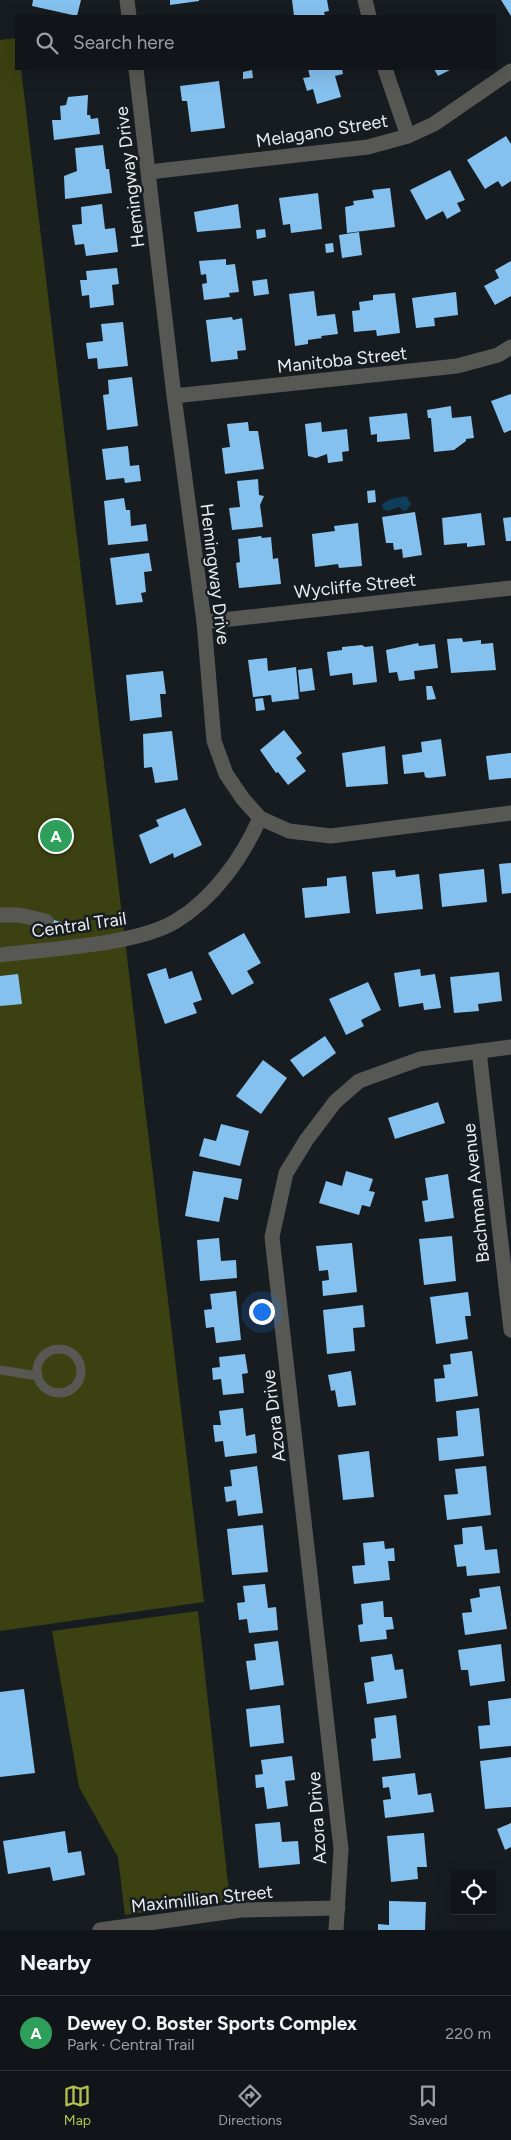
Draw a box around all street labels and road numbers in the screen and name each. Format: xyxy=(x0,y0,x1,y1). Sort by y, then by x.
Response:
street label: Hemingway Drive xyxy=(110,105,150,249)
street label: Melagano Street xyxy=(254,110,390,152)
street label: Manitoba Street xyxy=(276,342,408,378)
street label: Hemingway Drive xyxy=(195,502,235,646)
street label: Wycliffe Street xyxy=(293,569,417,603)
street label: Central Trail xyxy=(30,907,128,943)
street label: Bachman Avenue xyxy=(458,1122,494,1264)
street label: Azora Drive xyxy=(257,1368,291,1463)
street label: Azora Drive xyxy=(303,1771,331,1865)
street label: Maximillian Street xyxy=(130,1881,274,1917)

